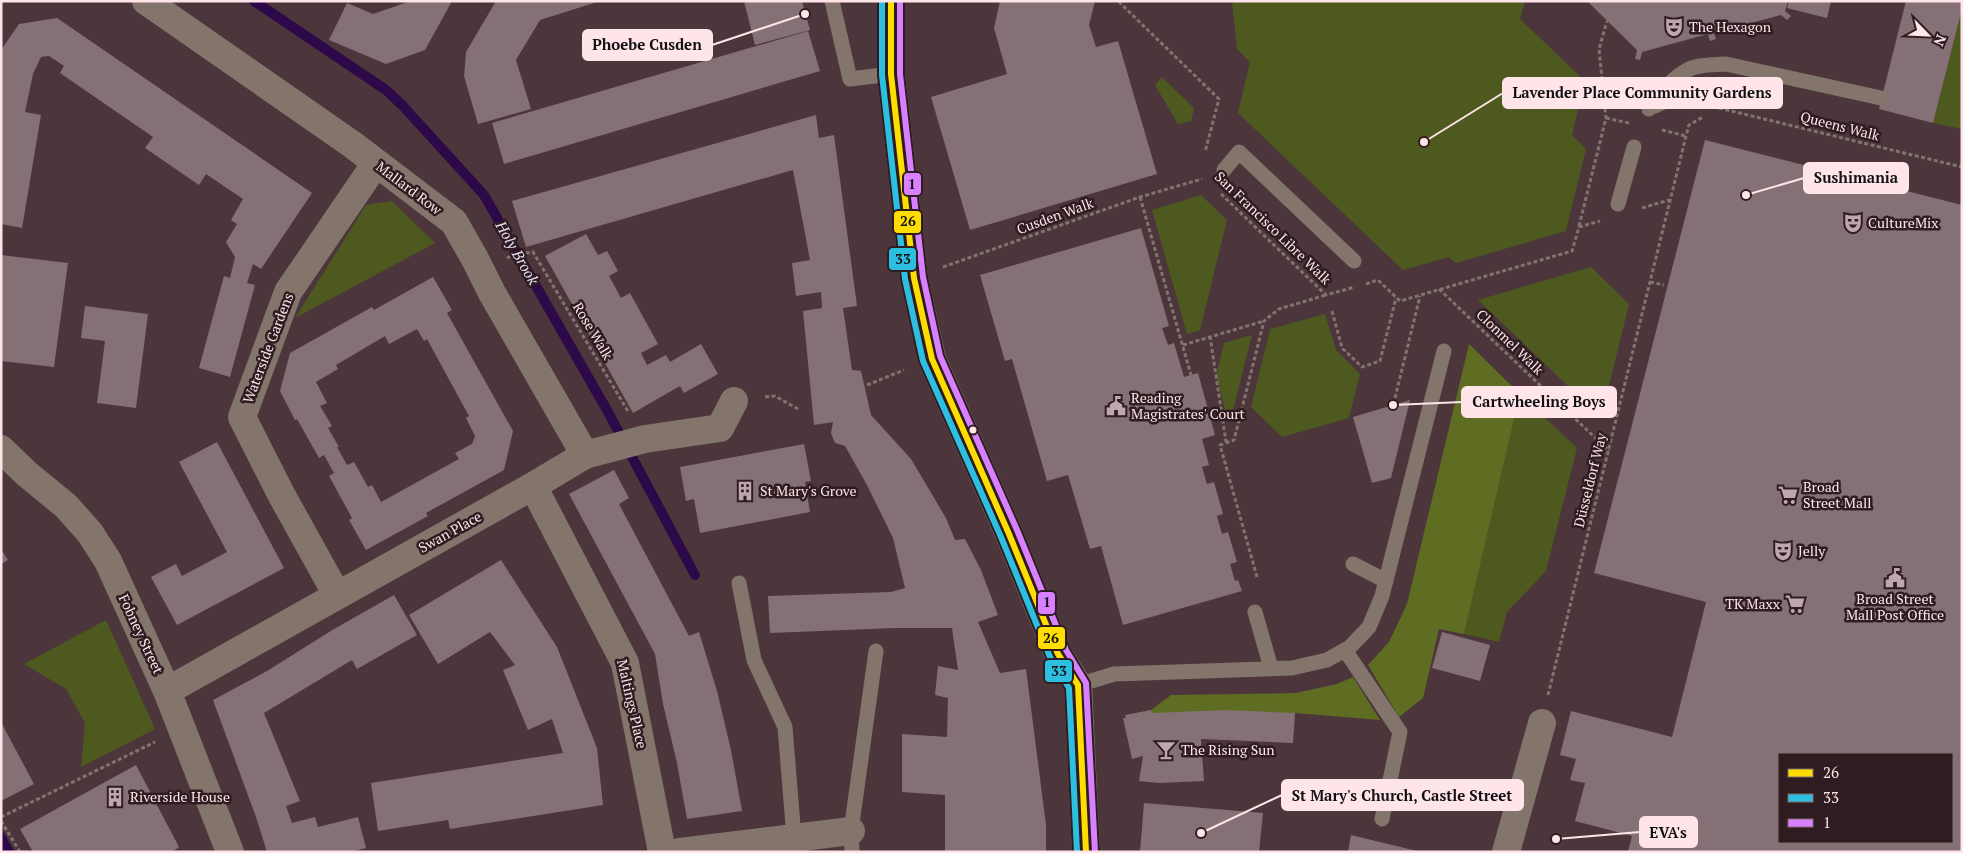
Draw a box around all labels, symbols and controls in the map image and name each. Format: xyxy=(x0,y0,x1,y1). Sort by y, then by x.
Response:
north arrow xyxy=(1903,10,1953,60)
theatre icon: The Hexagon xyxy=(1663,16,1685,38)
place label: The Hexagon xyxy=(1689,17,1772,36)
callout: Phoebe Cusden xyxy=(583,30,712,60)
text: N xyxy=(1929,32,1951,50)
text: Phoebe Cusden xyxy=(592,34,702,54)
callout: Lavender Place Community Gardens xyxy=(1503,78,1782,108)
text: Lavender Place Community Gardens xyxy=(1512,82,1772,102)
street label: Queens Walk xyxy=(1799,107,1882,145)
street label: Mallard Row xyxy=(373,157,447,219)
callout: Sushimania xyxy=(1804,163,1908,193)
street label: San Francisco Libre Walk xyxy=(1211,167,1336,289)
text: Sushimania xyxy=(1814,167,1899,187)
line badge: 1 xyxy=(903,172,922,196)
text: 1 xyxy=(908,174,916,193)
street label: Cusden Walk xyxy=(1014,193,1097,238)
line badge: 26 xyxy=(893,210,922,234)
text: 26 xyxy=(900,211,916,230)
theatre icon: CultureMix xyxy=(1842,212,1864,234)
place label: CultureMix xyxy=(1868,213,1939,232)
water label: Holy Brook xyxy=(491,216,545,289)
line badge: 33 xyxy=(888,247,917,271)
text: 33 xyxy=(895,249,911,268)
street label: Waterside Gardens xyxy=(238,290,297,406)
street label: Rose Walk xyxy=(569,299,618,364)
street label: Clonmel Walk xyxy=(1473,305,1549,379)
callout: Cartwheeling Boys xyxy=(1462,387,1616,417)
place label: Reading Magistrates' Court xyxy=(1131,388,1246,423)
text: Cartwheeling Boys xyxy=(1472,391,1606,411)
public building icon: Reading Magistrates' Court xyxy=(1105,395,1127,417)
unlabelled marker xyxy=(968,425,978,435)
street label: Düsseldorf Way xyxy=(1569,430,1611,529)
place label: Broad Street Mall xyxy=(1803,477,1871,512)
building icon: St Mary's Grove xyxy=(734,480,756,502)
place label: St Mary's Grove xyxy=(760,481,857,500)
supermarket icon: Broad Street Mall xyxy=(1777,484,1799,506)
street label: Swan Place xyxy=(415,506,485,557)
theatre icon: Jelly xyxy=(1772,540,1794,562)
place label: Jelly xyxy=(1798,541,1826,560)
public building icon: Broad Street Mall Post Office xyxy=(1884,567,1906,589)
place label: Broad Street Mall Post Office xyxy=(1846,589,1944,624)
street label: Fobney Street xyxy=(115,591,169,677)
line badge: 1 xyxy=(1037,591,1056,615)
text: 1 xyxy=(1043,592,1051,611)
supermarket icon: TK Maxx xyxy=(1784,593,1806,615)
place label: TK Maxx xyxy=(1725,594,1781,613)
line badge: 26 xyxy=(1037,626,1066,650)
text: 26 xyxy=(1043,628,1059,647)
street label: Maltings Place xyxy=(613,657,652,750)
line badge: 33 xyxy=(1044,659,1073,683)
text: 33 xyxy=(1051,661,1067,680)
bar icon: The Rising Sun xyxy=(1155,739,1177,761)
place label: The Rising Sun xyxy=(1181,740,1275,759)
legend xyxy=(1778,753,1953,843)
text: 26 xyxy=(1823,762,1839,782)
callout: St Mary's Church, Castle Street xyxy=(1282,780,1523,810)
text: St Mary's Church, Castle Street xyxy=(1292,785,1512,805)
building icon: Riverside House xyxy=(104,786,126,808)
place label: Riverside House xyxy=(130,787,230,806)
text: 33 xyxy=(1823,787,1839,807)
text: 1 xyxy=(1823,812,1831,832)
callout: EVA's xyxy=(1640,817,1697,847)
text: EVA's xyxy=(1649,822,1687,842)

